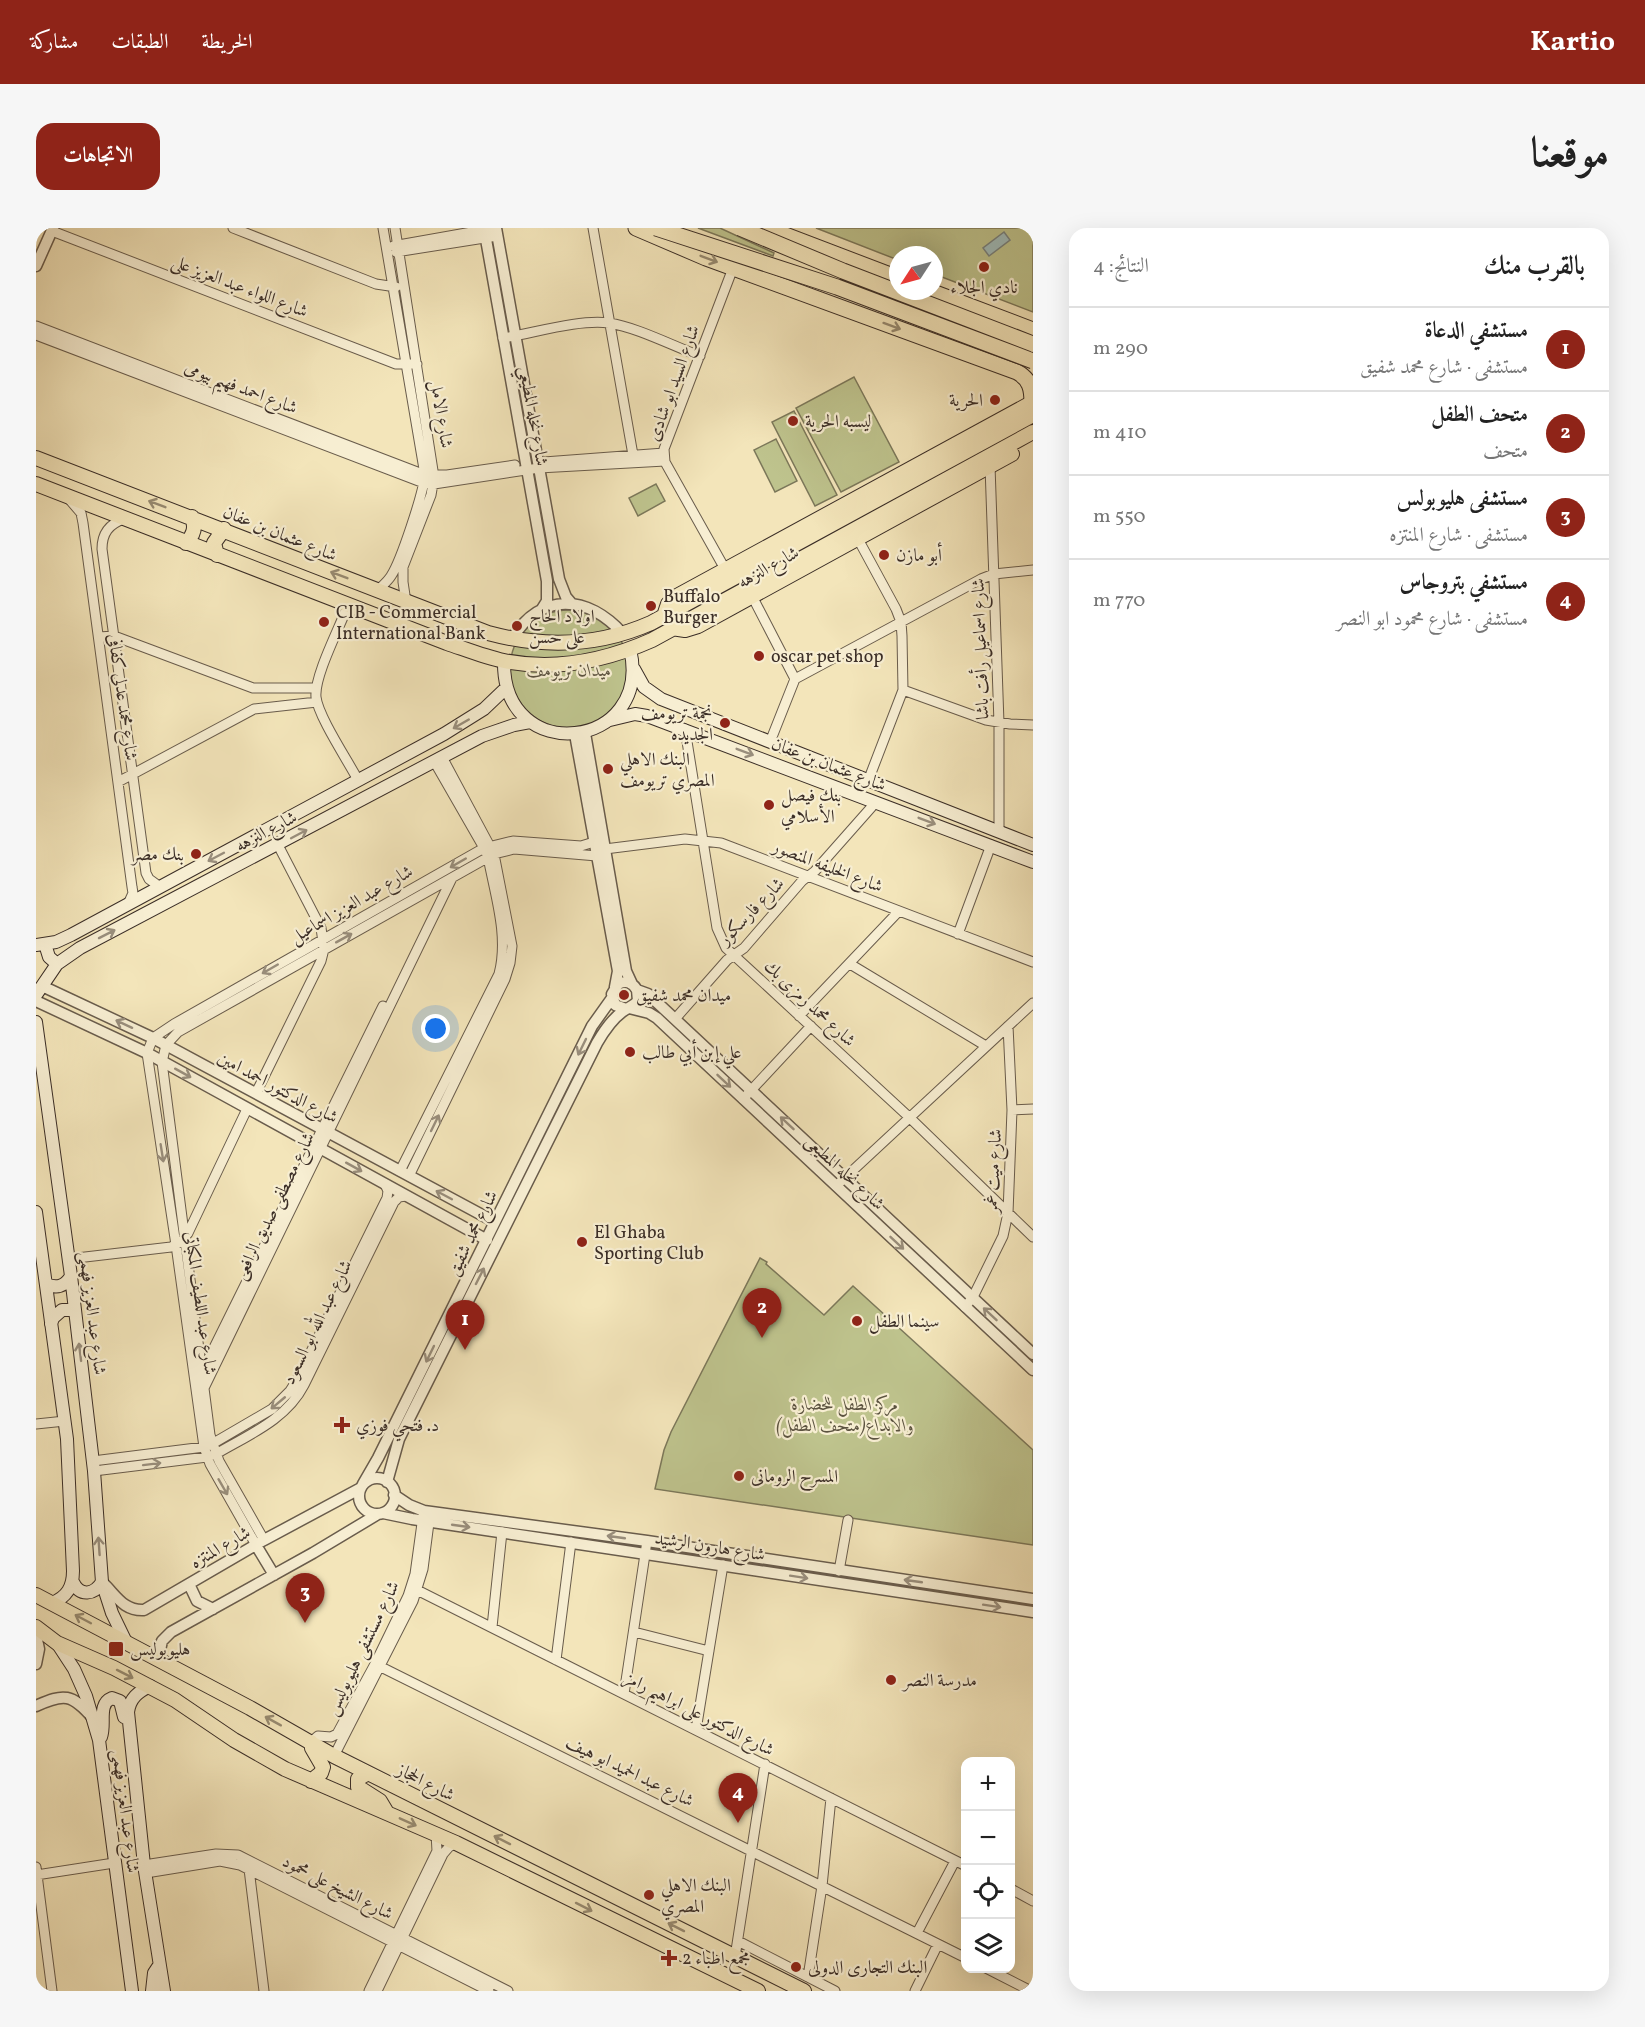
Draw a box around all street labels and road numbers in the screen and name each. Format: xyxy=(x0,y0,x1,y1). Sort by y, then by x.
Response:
street label: شارع اللواء عبد العزيز على xyxy=(167,250,311,326)
street label: شارع السيد ابو شادى xyxy=(642,322,708,445)
street label: شارع احمد فهيم بيومى xyxy=(179,355,301,425)
street label: شارع نخله المطيعي xyxy=(508,364,554,469)
street label: شارع الامل xyxy=(422,378,458,450)
street label: شارع عثمان بن عفان xyxy=(218,500,340,570)
street label: شارع النزهه xyxy=(733,541,804,596)
street label: شارع اسماعيل رأفت باشا xyxy=(965,578,997,720)
street label: شارع محمد عدلى كفافى xyxy=(99,632,143,762)
street label: شارع عثمان بن عفان xyxy=(767,732,889,800)
street label: شارع النزهه xyxy=(231,806,303,860)
street label: شارع الخليفه المنصور xyxy=(766,834,886,901)
street label: شارع عبد العزيز اسماعيل xyxy=(286,860,418,952)
street label: شارع فارسكور xyxy=(712,873,792,954)
street label: شارع محمد رمزى بك xyxy=(757,955,860,1054)
street label: شارع الدكتور احمد امين xyxy=(212,1046,342,1132)
street label: شارع ميت غمر xyxy=(980,1128,1010,1216)
street label: شارع مصطفى صديق الرافعى xyxy=(229,1129,323,1285)
street label: شارع نخله المطيعى xyxy=(798,1129,889,1217)
street label: شارع محمد شفيق xyxy=(442,1187,506,1281)
street label: شارع عبد اللطيف المكباتى xyxy=(176,1230,222,1377)
street label: شارع عبد العزيز فهمى xyxy=(71,1250,112,1377)
street label: شارع عبد الله ابو السعود xyxy=(275,1255,360,1390)
street label: شارع المنتزه xyxy=(186,1521,256,1577)
street label: شارع هارون الرشيد xyxy=(653,1526,767,1570)
street label: شارع مستشفى هليوبوليس xyxy=(320,1577,408,1721)
street label: شارع الدكتور على ابراهيم رامز xyxy=(617,1665,778,1767)
street label: شارع عبد الحميد ابو هيف xyxy=(561,1730,698,1815)
street label: شارع عبد العزيز فهمى xyxy=(104,1748,145,1875)
street label: شارع الحجاز xyxy=(390,1757,459,1809)
street label: شارع الشيخ على محمود xyxy=(277,1850,397,1929)

